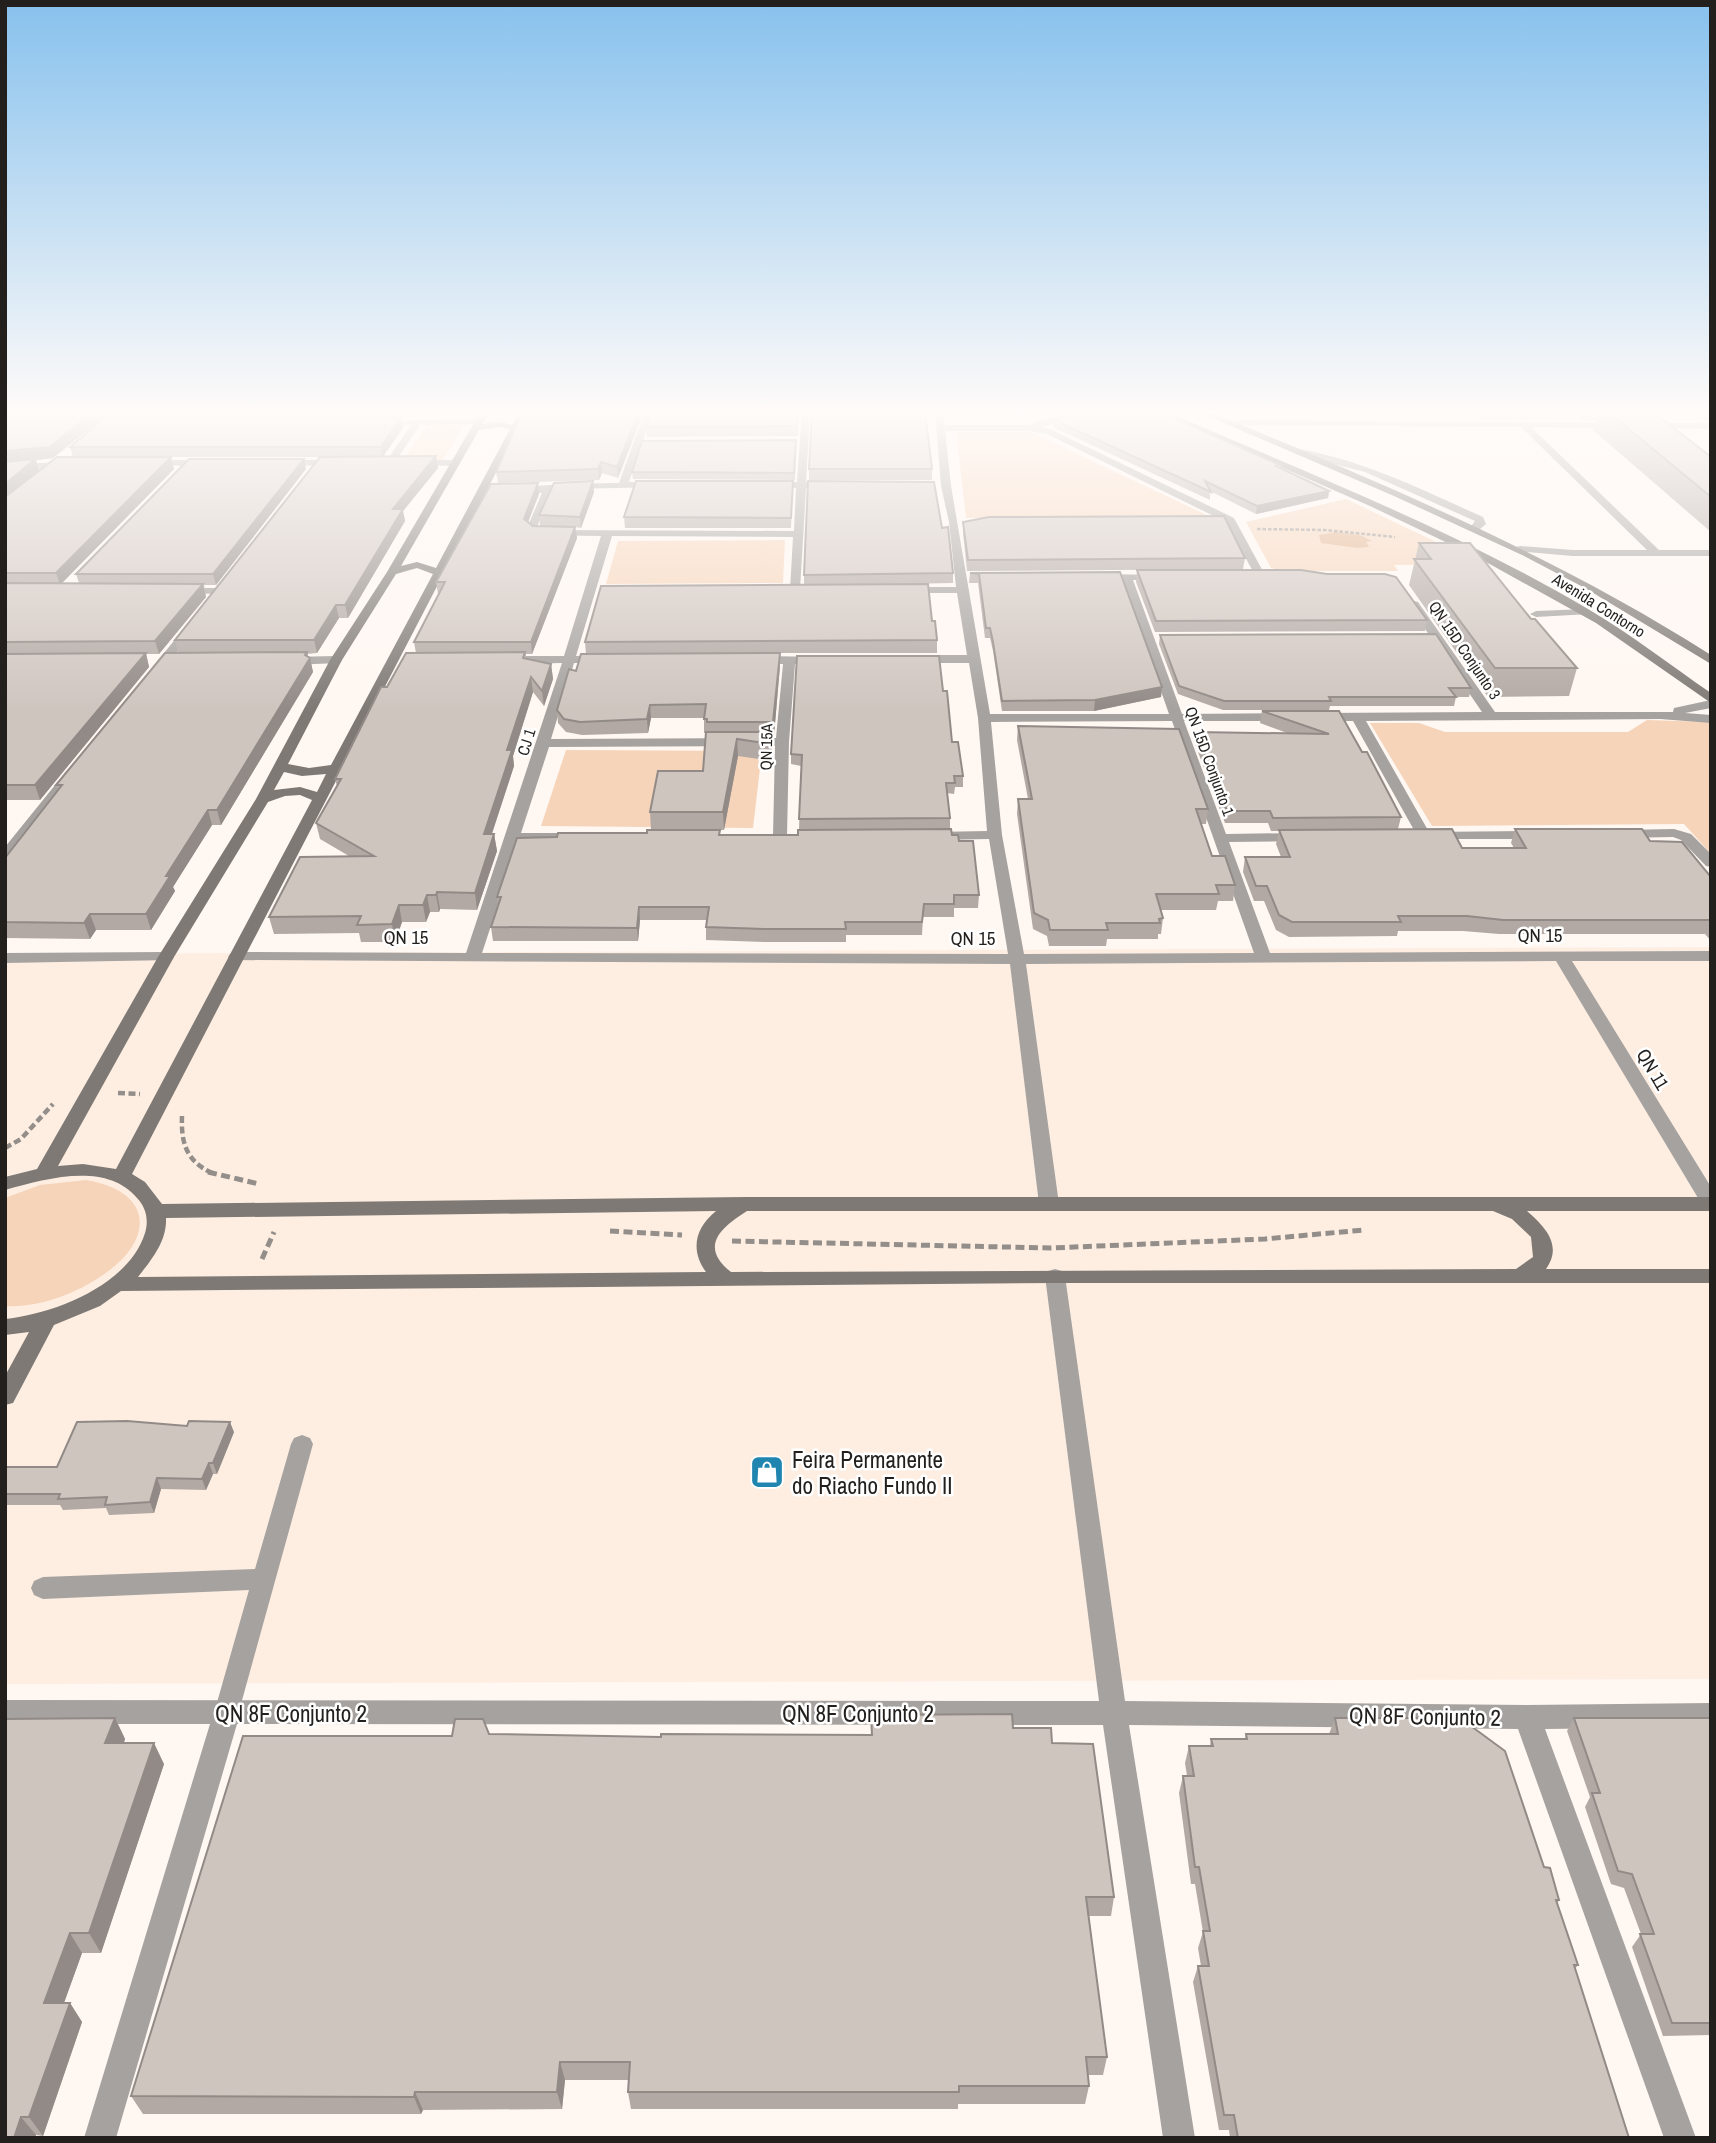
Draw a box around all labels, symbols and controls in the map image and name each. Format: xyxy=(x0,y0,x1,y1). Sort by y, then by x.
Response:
street label: Avenida Contorno xyxy=(1548,567,1650,642)
street label: QN 15D Conjunto 3 xyxy=(1424,596,1506,704)
street label: QN 15D Conjunto 1 xyxy=(1180,703,1240,819)
street label: QN 15A xyxy=(755,723,777,771)
street label: CJ 1 xyxy=(512,725,541,758)
street label: QN 15 xyxy=(1517,922,1563,948)
street label: QN 15 xyxy=(383,924,429,950)
street label: QN 15 xyxy=(950,925,996,951)
street label: QN 11 xyxy=(1631,1043,1676,1095)
place label: Feira Permanente do Riacho Fundo II xyxy=(792,1444,952,1501)
shop icon: Feira Permanente do Riacho Fundo II xyxy=(748,1453,786,1491)
street label: QN 8F Conjunto 2 xyxy=(215,1698,367,1729)
street label: QN 8F Conjunto 2 xyxy=(782,1698,934,1729)
street label: QN 8F Conjunto 2 xyxy=(1349,1699,1501,1733)

